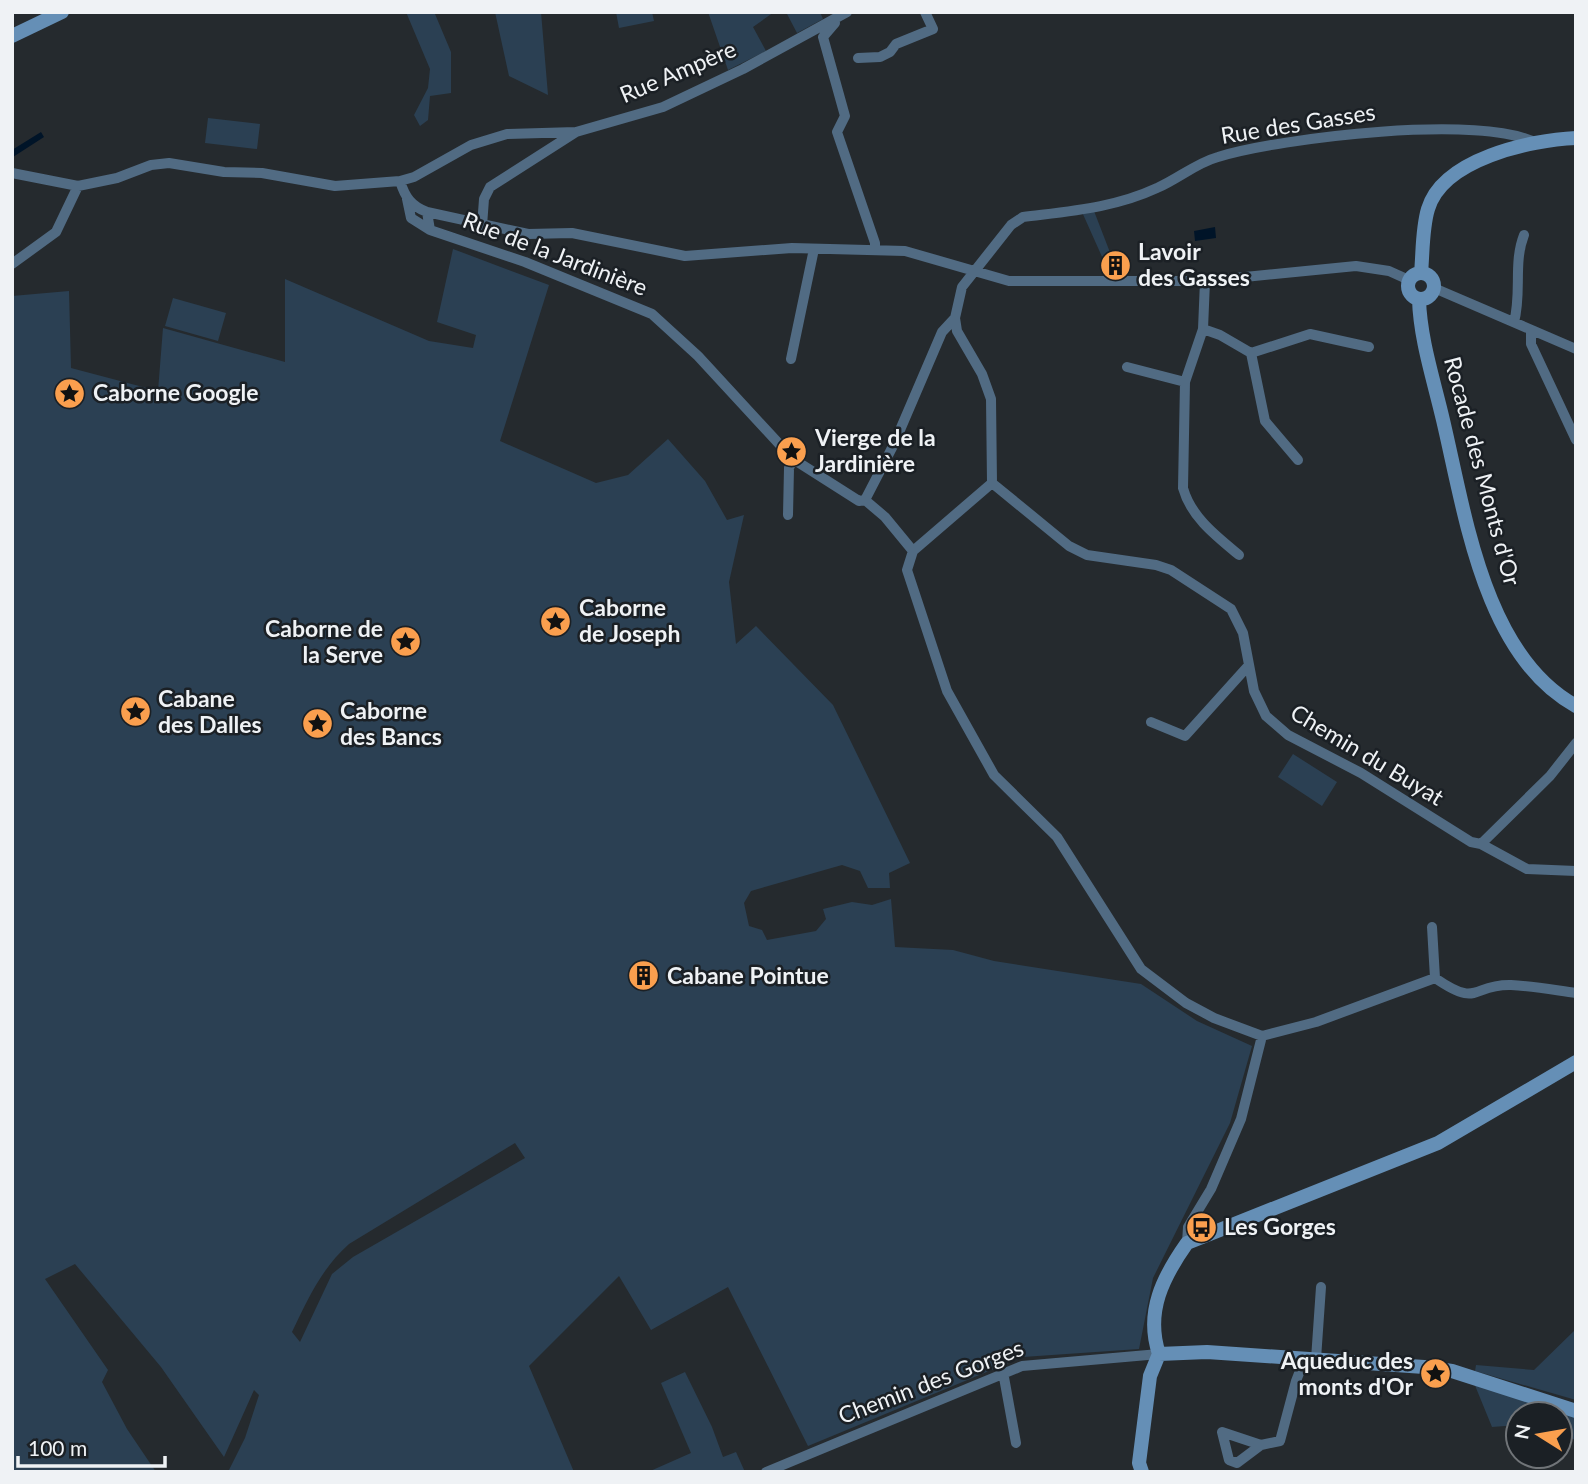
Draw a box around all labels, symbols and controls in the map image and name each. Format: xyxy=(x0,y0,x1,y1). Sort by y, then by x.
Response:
street label: Rue Ampère xyxy=(615,34,740,108)
street label: Rue des Gasses xyxy=(1219,97,1377,149)
street label: Rue de la Jardinière xyxy=(459,205,652,301)
place label: Lavoir des Gasses xyxy=(1138,237,1250,291)
building icon: Lavoir des Gasses xyxy=(1098,248,1132,282)
street label: Rocade des Monts d'Or xyxy=(1439,353,1527,589)
place icon: Caborne Google xyxy=(53,376,87,410)
place label: Caborne Google xyxy=(93,378,259,406)
place label: Vierge de la Jardinière xyxy=(814,423,936,477)
place icon: Vierge de la Jardinière xyxy=(775,434,809,468)
place label: Caborne de Joseph xyxy=(579,593,680,647)
place icon: Caborne de Joseph xyxy=(539,604,573,638)
place label: Caborne de la Serve xyxy=(265,614,383,668)
place icon: Caborne de la Serve xyxy=(389,625,423,659)
place label: Cabane des Dalles xyxy=(158,684,262,738)
place icon: Cabane des Dalles xyxy=(118,695,152,729)
place label: Caborne des Bancs xyxy=(340,696,442,750)
street label: Chemin du Buyat xyxy=(1286,697,1450,811)
place icon: Caborne des Bancs xyxy=(300,707,334,741)
building icon: Cabane Pointue xyxy=(627,959,661,993)
place label: Cabane Pointue xyxy=(667,961,829,989)
bus stop icon: Les Gorges xyxy=(1184,1210,1218,1244)
place label: Les Gorges xyxy=(1224,1212,1336,1240)
street label: Chemin des Gorges xyxy=(834,1333,1027,1429)
place label: Aqueduc des monts d'Or xyxy=(1280,1346,1413,1400)
place icon: Aqueduc des monts d'Or xyxy=(1419,1357,1453,1391)
north arrow xyxy=(1504,1400,1574,1470)
text: N xyxy=(1509,1422,1535,1441)
scale bar xyxy=(18,1424,164,1468)
text: 100 m xyxy=(28,1435,87,1460)

